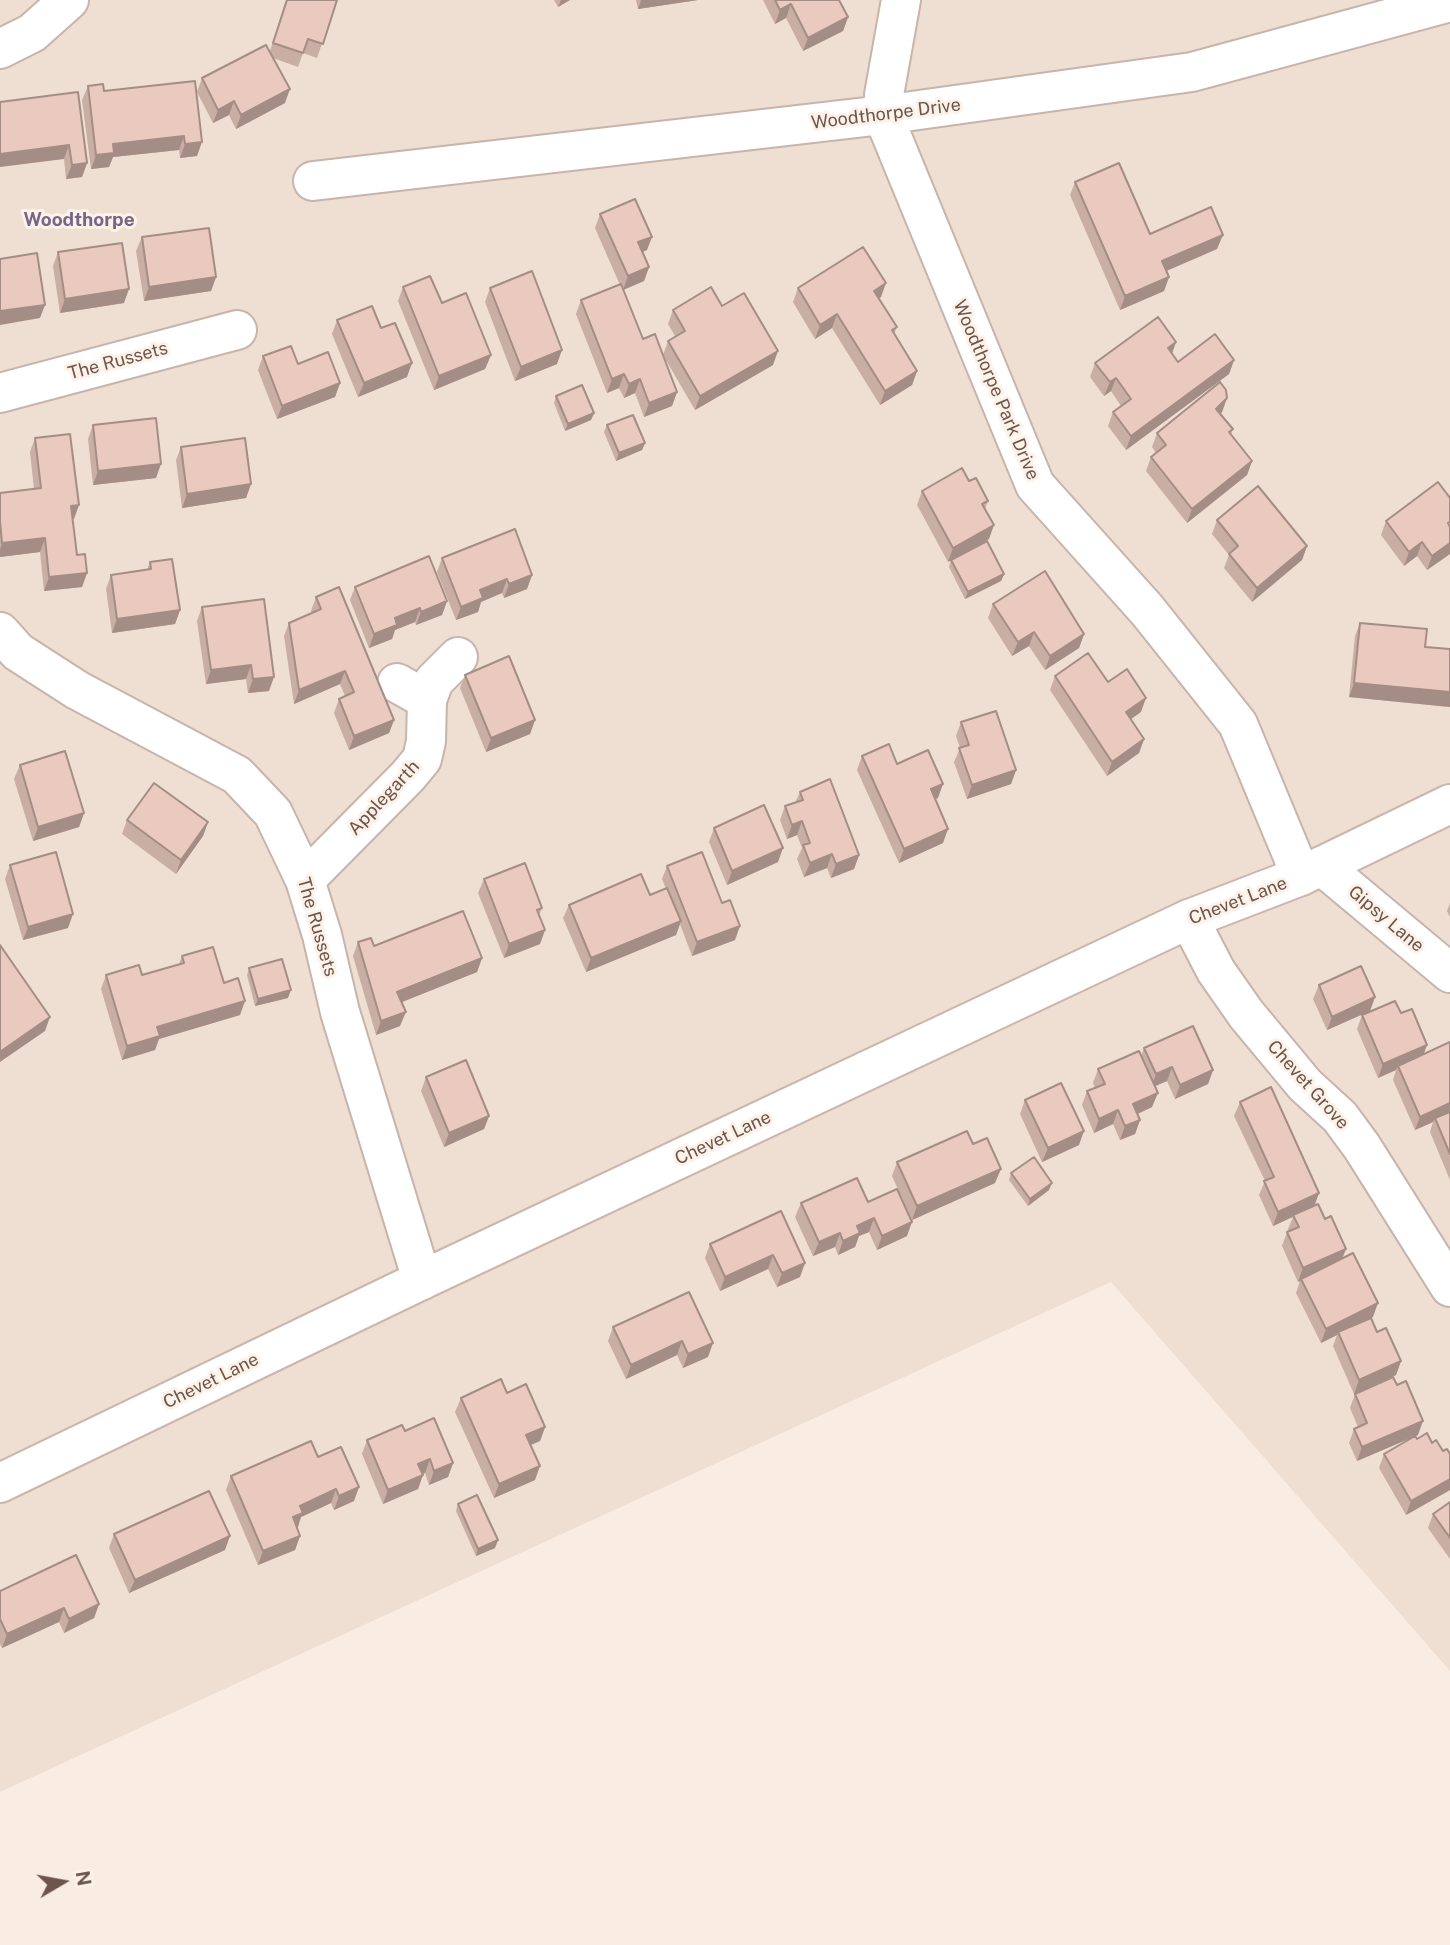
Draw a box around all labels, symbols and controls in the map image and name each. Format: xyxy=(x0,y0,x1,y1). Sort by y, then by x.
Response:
street label: Woodthorpe Drive xyxy=(810,94,962,134)
district label: Woodthorpe xyxy=(23,209,135,231)
street label: Woodthorpe Park Drive xyxy=(948,297,1044,483)
street label: The Russets xyxy=(66,337,170,385)
street label: Applegarth xyxy=(344,756,424,840)
street label: Chevet Lane xyxy=(1186,872,1290,930)
street label: The Russets xyxy=(293,875,341,979)
street label: Gipsy Lane xyxy=(1344,881,1428,957)
street label: Chevet Grove xyxy=(1262,1036,1354,1134)
street label: Chevet Lane xyxy=(672,1106,774,1170)
street label: Chevet Lane xyxy=(160,1349,262,1413)
north arrow xyxy=(28,1847,98,1917)
text: N xyxy=(72,1869,96,1888)

